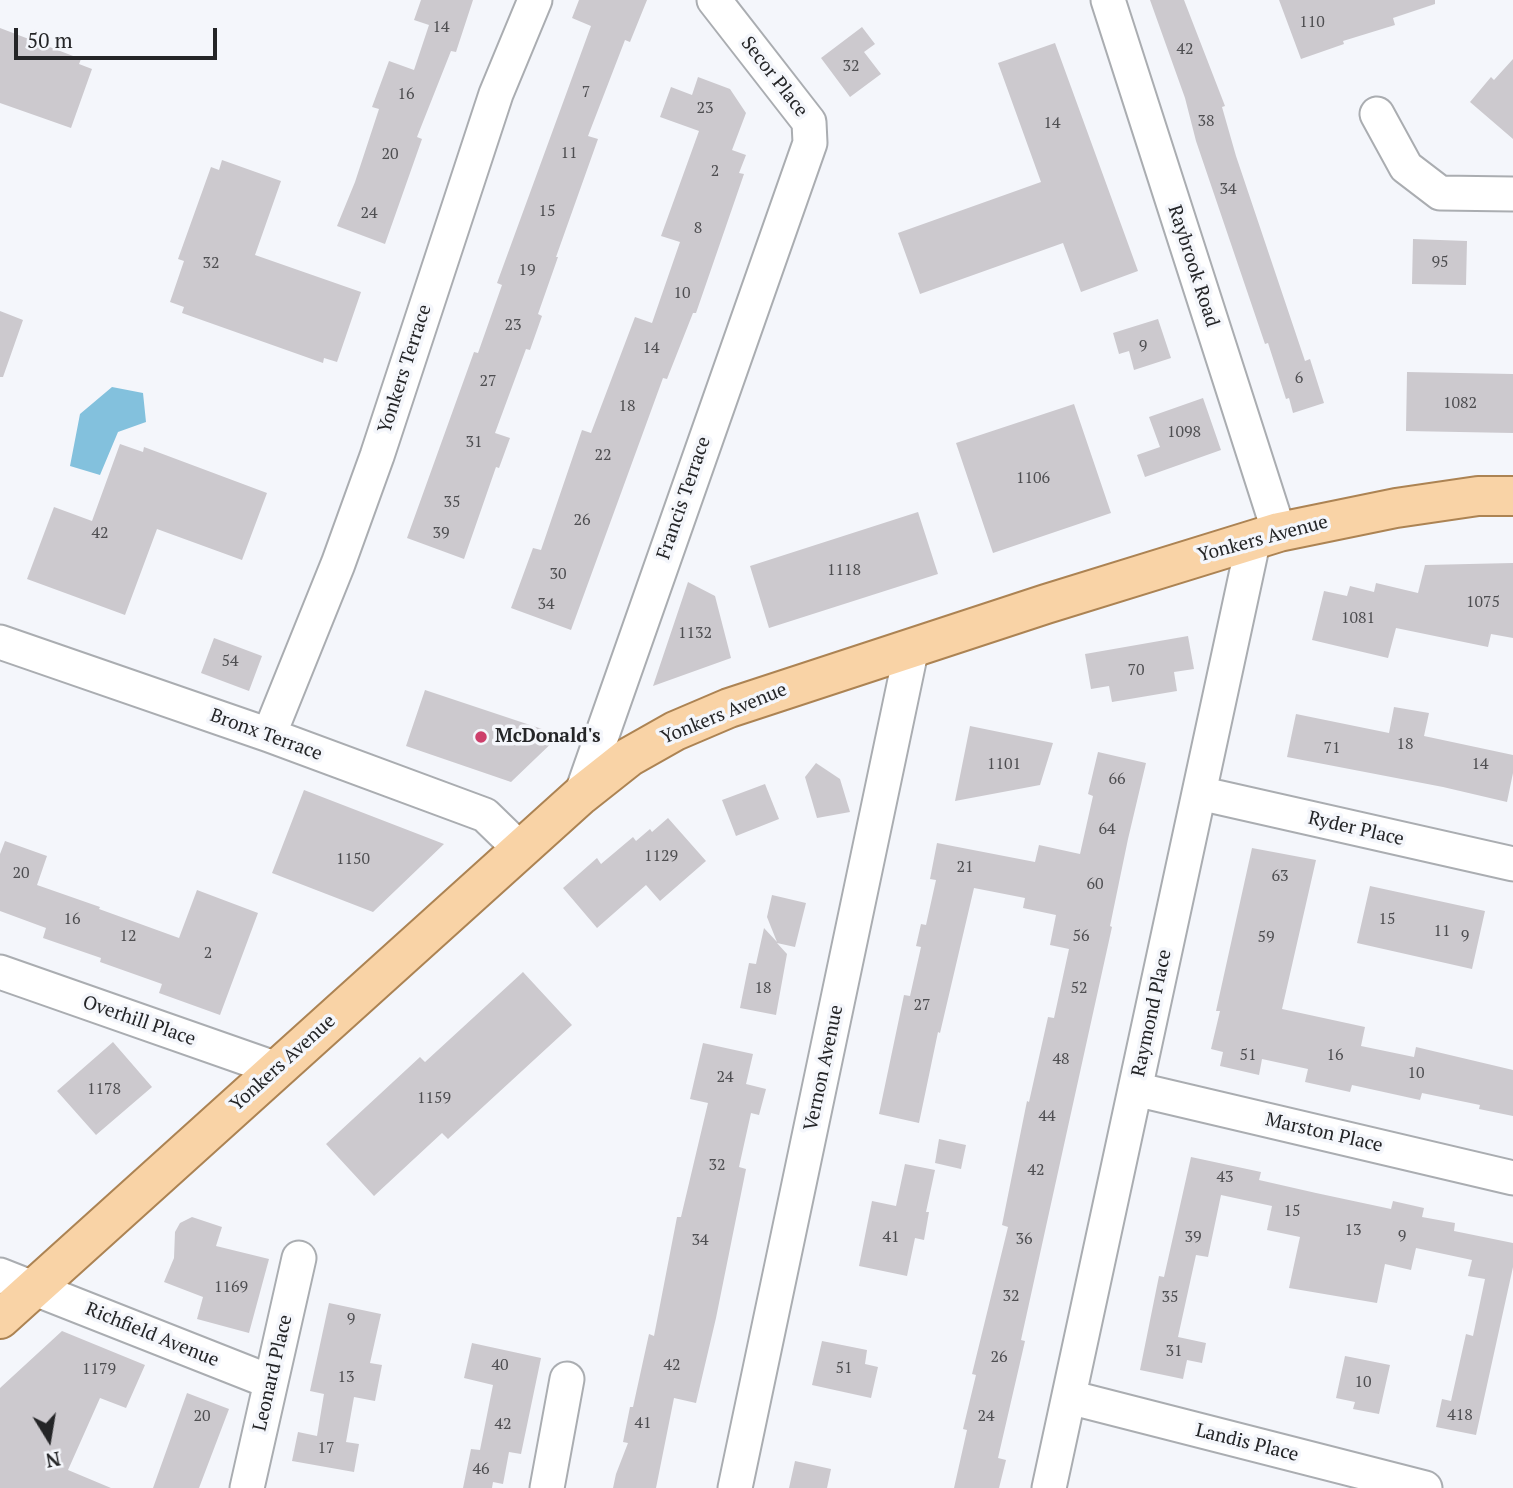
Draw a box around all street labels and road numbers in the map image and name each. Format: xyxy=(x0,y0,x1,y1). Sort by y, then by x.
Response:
street label: Secor Place xyxy=(736,32,812,122)
street label: Raybrook Road xyxy=(1163,202,1223,330)
street label: Yonkers Terrace xyxy=(373,302,437,436)
street label: Francis Terrace xyxy=(652,434,716,562)
street label: Yonkers Avenue xyxy=(1195,511,1331,567)
street label: Yonkers Avenue xyxy=(658,678,790,750)
street label: Bronx Terrace xyxy=(207,704,325,766)
street label: Ryder Place xyxy=(1306,807,1406,851)
street label: Raymond Place xyxy=(1127,947,1177,1079)
street label: Overhill Place xyxy=(80,991,198,1051)
street label: Vernon Avenue xyxy=(800,1003,848,1133)
street label: Yonkers Avenue xyxy=(226,1010,340,1116)
street label: Marston Place xyxy=(1263,1108,1385,1158)
street label: Richfield Avenue xyxy=(82,1298,222,1372)
street label: Leonard Place xyxy=(249,1313,297,1433)
street label: Landis Place xyxy=(1193,1419,1301,1467)

